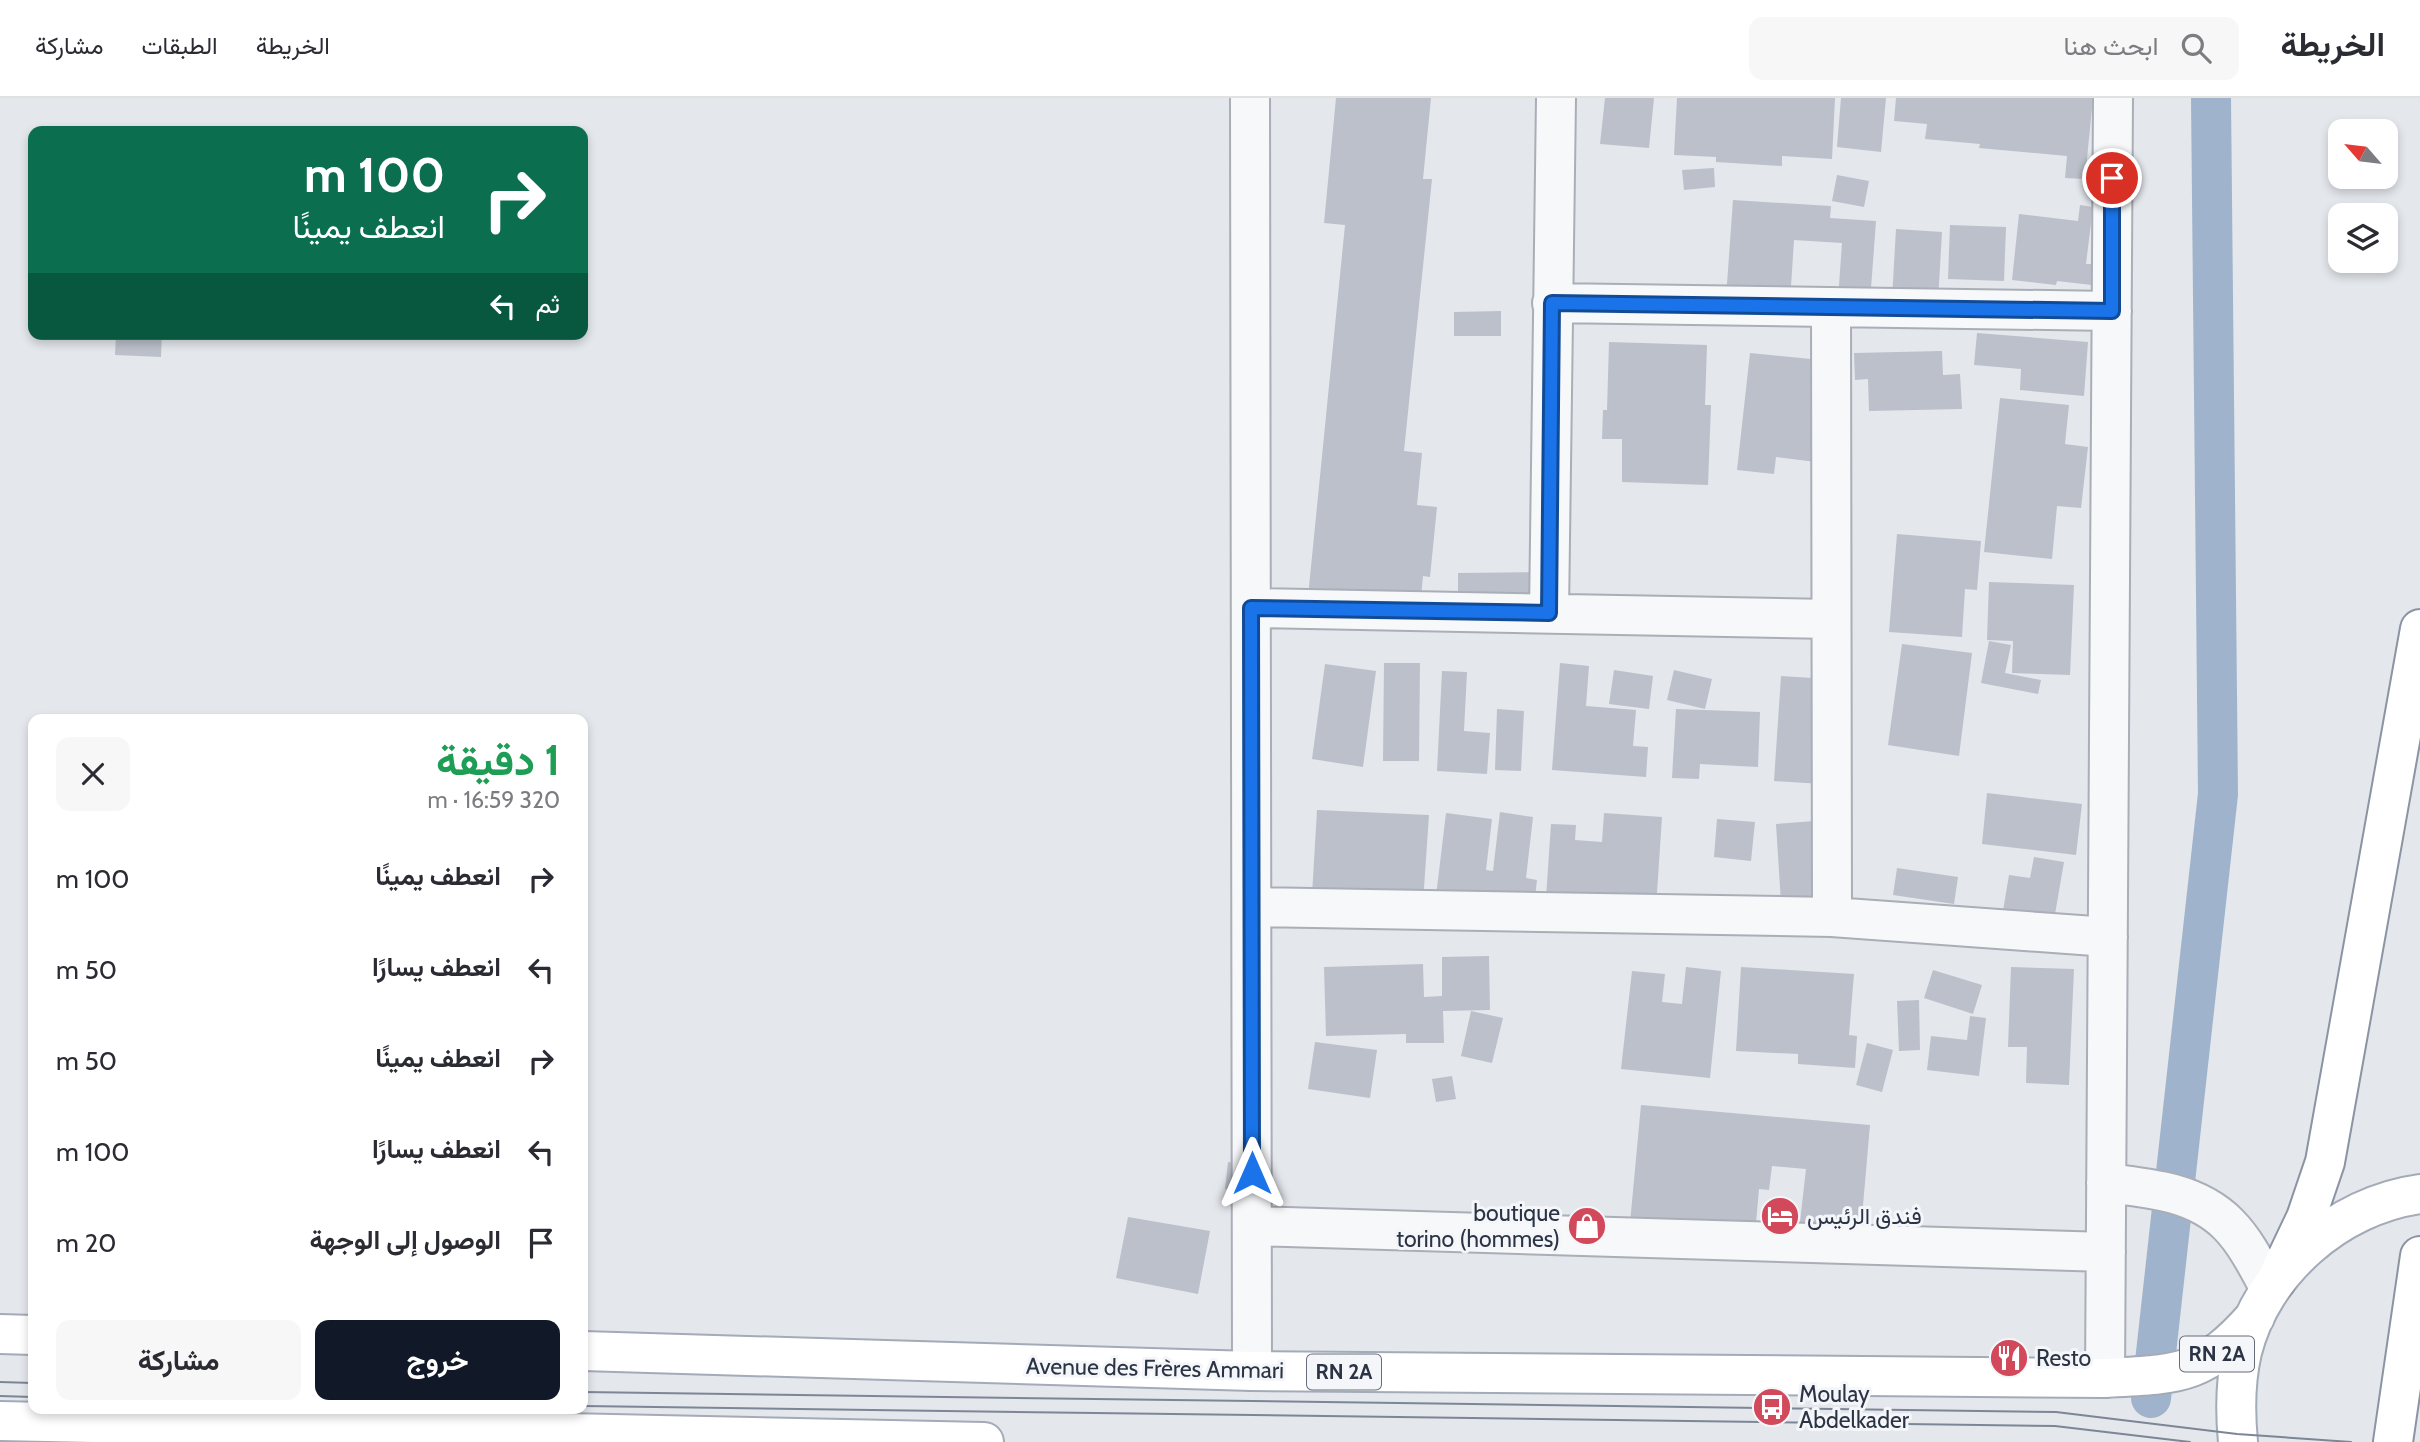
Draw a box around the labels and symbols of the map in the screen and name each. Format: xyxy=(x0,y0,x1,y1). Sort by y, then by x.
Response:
north arrow xyxy=(2328,119,2398,189)
pin xyxy=(2082,148,2142,208)
position arrow xyxy=(1215,1136,1289,1210)
hotel icon: فندق الرئيس xyxy=(1759,1195,1801,1237)
place label: boutique torino (hommes) xyxy=(1396,1199,1560,1253)
place label: فندق الرئيس xyxy=(1807,1202,1922,1231)
shop icon: boutique torino (hommes) xyxy=(1566,1205,1608,1247)
road number: RN 2A xyxy=(2180,1336,2254,1372)
restaurant icon: Resto xyxy=(1988,1337,2030,1379)
place label: Resto xyxy=(2036,1344,2091,1372)
street label: Avenue des Frères Ammari xyxy=(1026,1352,1284,1384)
road number: RN 2A xyxy=(1307,1354,1381,1390)
place label: Moulay Abdelkader xyxy=(1799,1380,1910,1434)
bus stop icon: Moulay Abdelkader xyxy=(1751,1386,1793,1428)

